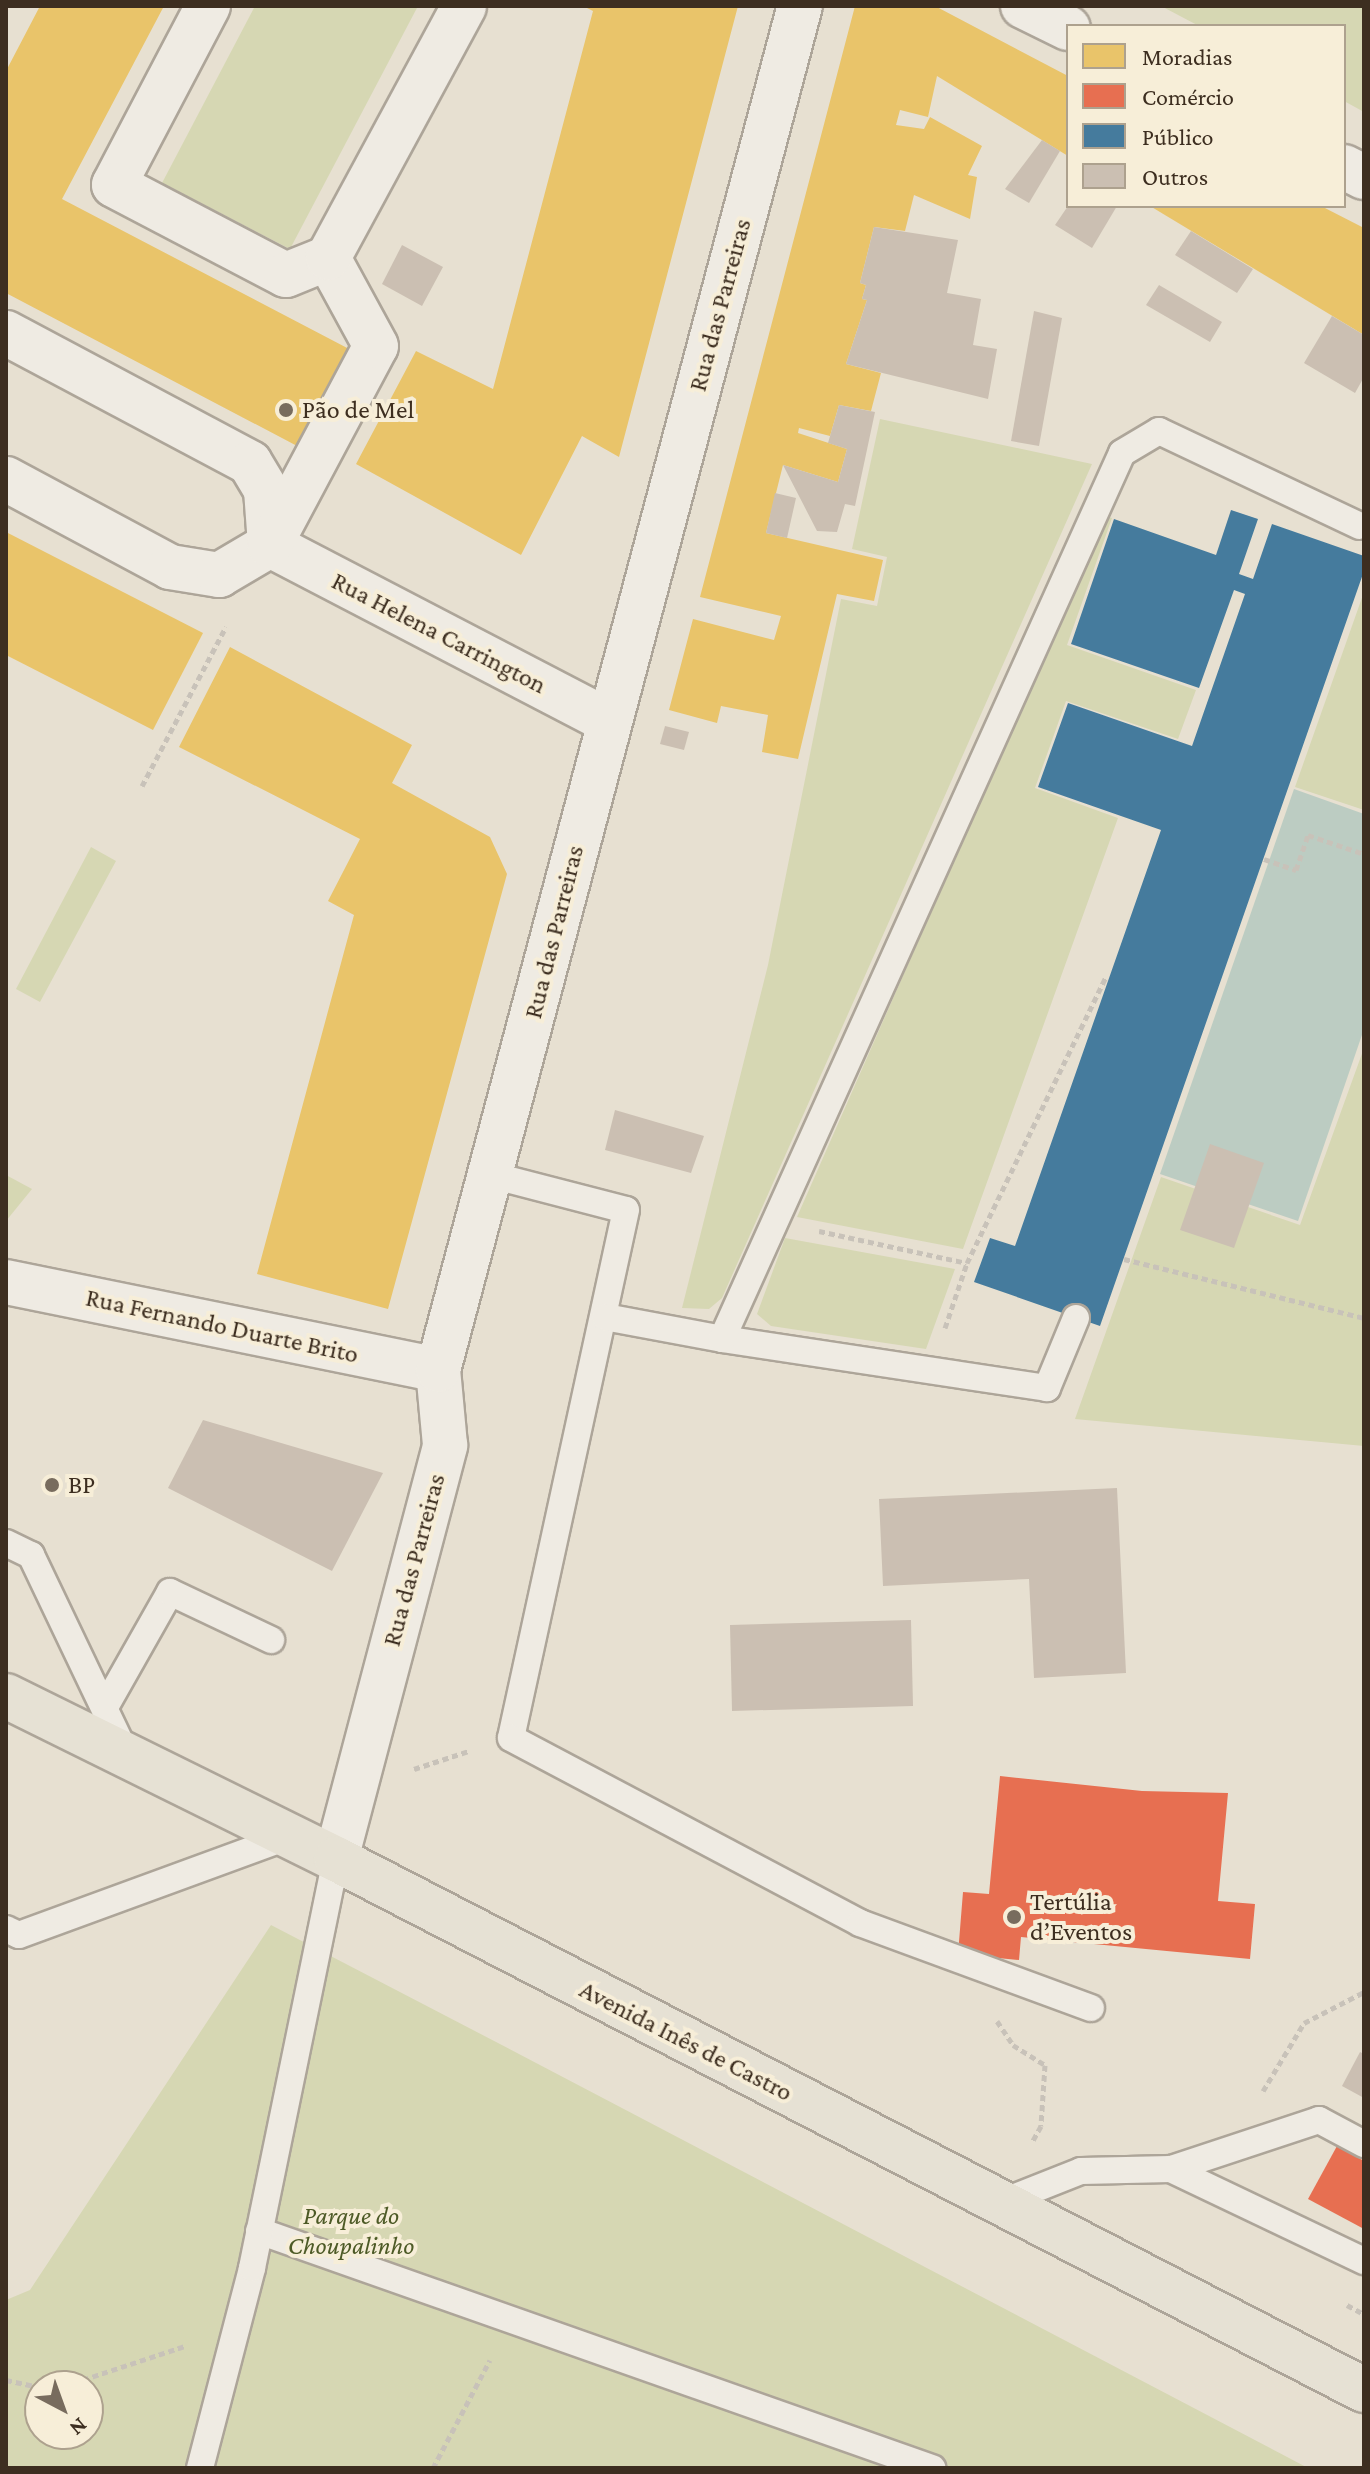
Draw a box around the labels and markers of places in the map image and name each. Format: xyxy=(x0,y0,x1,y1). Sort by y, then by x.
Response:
place label: Pão de Mel xyxy=(302,394,414,426)
marker: Pão de Mel xyxy=(277,401,295,419)
place label: BP xyxy=(68,1469,95,1501)
marker: BP xyxy=(43,1476,61,1494)
place label: Tertúlia d’Eventos xyxy=(1030,1886,1132,1948)
marker: Tertúlia d’Eventos xyxy=(1005,1908,1023,1926)

